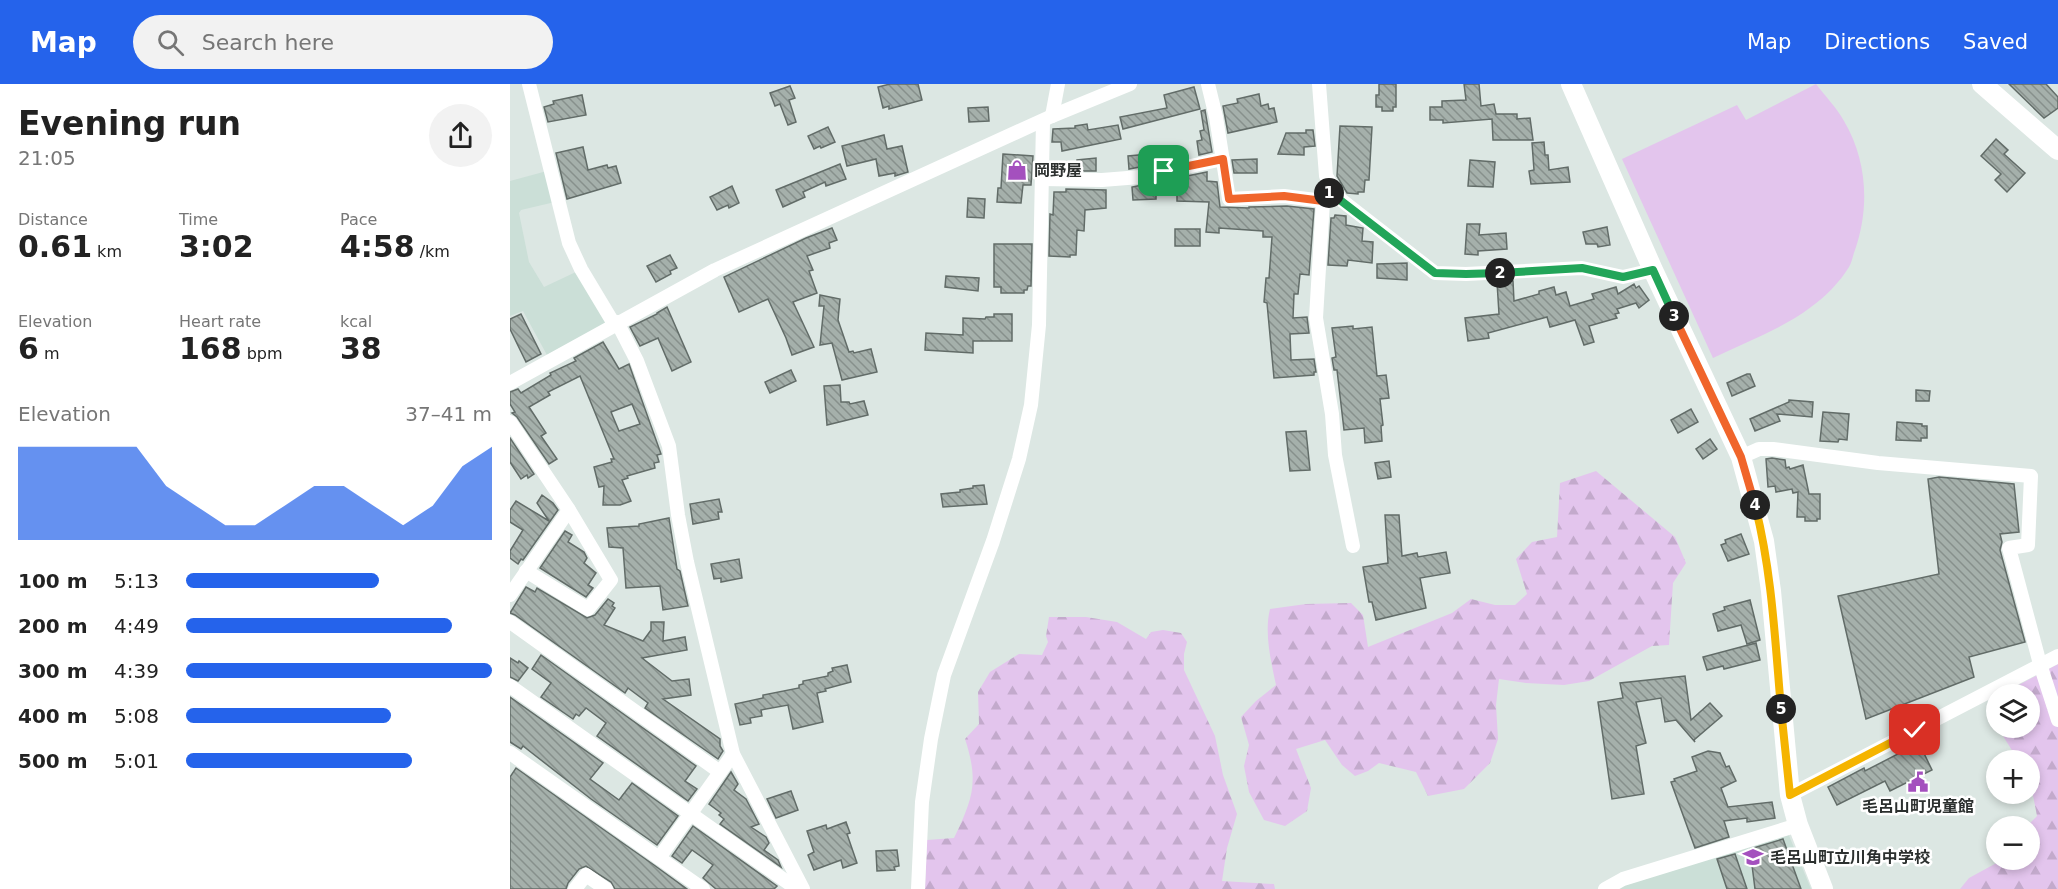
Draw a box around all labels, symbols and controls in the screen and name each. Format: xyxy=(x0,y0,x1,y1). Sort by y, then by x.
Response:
search box xyxy=(133,15,553,69)
text: Map xyxy=(30,26,97,59)
icon: search xyxy=(154,26,187,59)
text: Search here xyxy=(202,30,334,55)
text: Map xyxy=(1747,30,1791,54)
text: Directions xyxy=(1824,30,1930,54)
text: Saved xyxy=(1963,30,2028,54)
text: Evening run xyxy=(18,104,241,143)
button: share xyxy=(429,104,492,167)
pin xyxy=(1138,145,1189,196)
text: 21:05 xyxy=(18,146,76,170)
icon: arrive xyxy=(1147,154,1180,187)
shop icon: 岡野屋 xyxy=(1005,158,1029,182)
place label: 岡野屋 xyxy=(1034,161,1082,180)
pin: 1 xyxy=(1314,178,1344,208)
text: 1 xyxy=(1323,183,1335,202)
text: Distance xyxy=(18,210,88,229)
text: Time xyxy=(179,210,218,229)
text: Pace xyxy=(340,210,377,229)
text: 0.61 xyxy=(18,229,92,264)
text: 3:02 xyxy=(179,229,254,264)
text: 4:58 xyxy=(340,229,415,264)
text: km xyxy=(92,242,122,261)
text: /km xyxy=(415,242,450,261)
pin: 2 xyxy=(1485,258,1515,288)
text: 2 xyxy=(1494,263,1506,282)
pin: 3 xyxy=(1659,301,1689,331)
text: 3 xyxy=(1668,306,1680,325)
text: Elevation xyxy=(18,312,92,331)
text: Heart rate xyxy=(179,312,261,331)
text: kcal xyxy=(340,312,372,331)
text: 6 xyxy=(18,331,39,366)
text: 168 xyxy=(179,331,242,366)
text: 38 xyxy=(340,331,382,366)
text: m xyxy=(39,344,60,363)
text: bpm xyxy=(242,344,283,363)
text: Elevation xyxy=(18,402,111,426)
text: 37–41 m xyxy=(405,402,492,426)
pin: 4 xyxy=(1740,490,1770,520)
text: 4 xyxy=(1749,495,1761,514)
text: 100 m xyxy=(18,569,88,593)
text: 5:13 xyxy=(114,569,159,593)
text: 200 m xyxy=(18,614,88,638)
text: 4:49 xyxy=(114,614,159,638)
text: 300 m xyxy=(18,659,88,683)
text: 4:39 xyxy=(114,659,159,683)
map controls xyxy=(1986,684,2040,870)
button: layers xyxy=(1986,684,2040,738)
pin: 5 xyxy=(1766,694,1796,724)
text: 5 xyxy=(1775,699,1787,718)
text: 400 m xyxy=(18,704,88,728)
text: 5:08 xyxy=(114,704,159,728)
pin xyxy=(1889,704,1940,755)
icon: check xyxy=(1898,713,1931,746)
text: 500 m xyxy=(18,749,88,773)
text: 5:01 xyxy=(114,749,159,773)
button: + xyxy=(1986,750,2040,804)
public building icon: 毛呂山町児童館 xyxy=(1906,770,1930,794)
place label: 毛呂山町児童館 xyxy=(1862,797,1974,816)
button: − xyxy=(1986,816,2040,870)
school or university icon: 毛呂山町立川角中学校 xyxy=(1741,845,1765,869)
place label: 毛呂山町立川角中学校 xyxy=(1770,848,1930,867)

